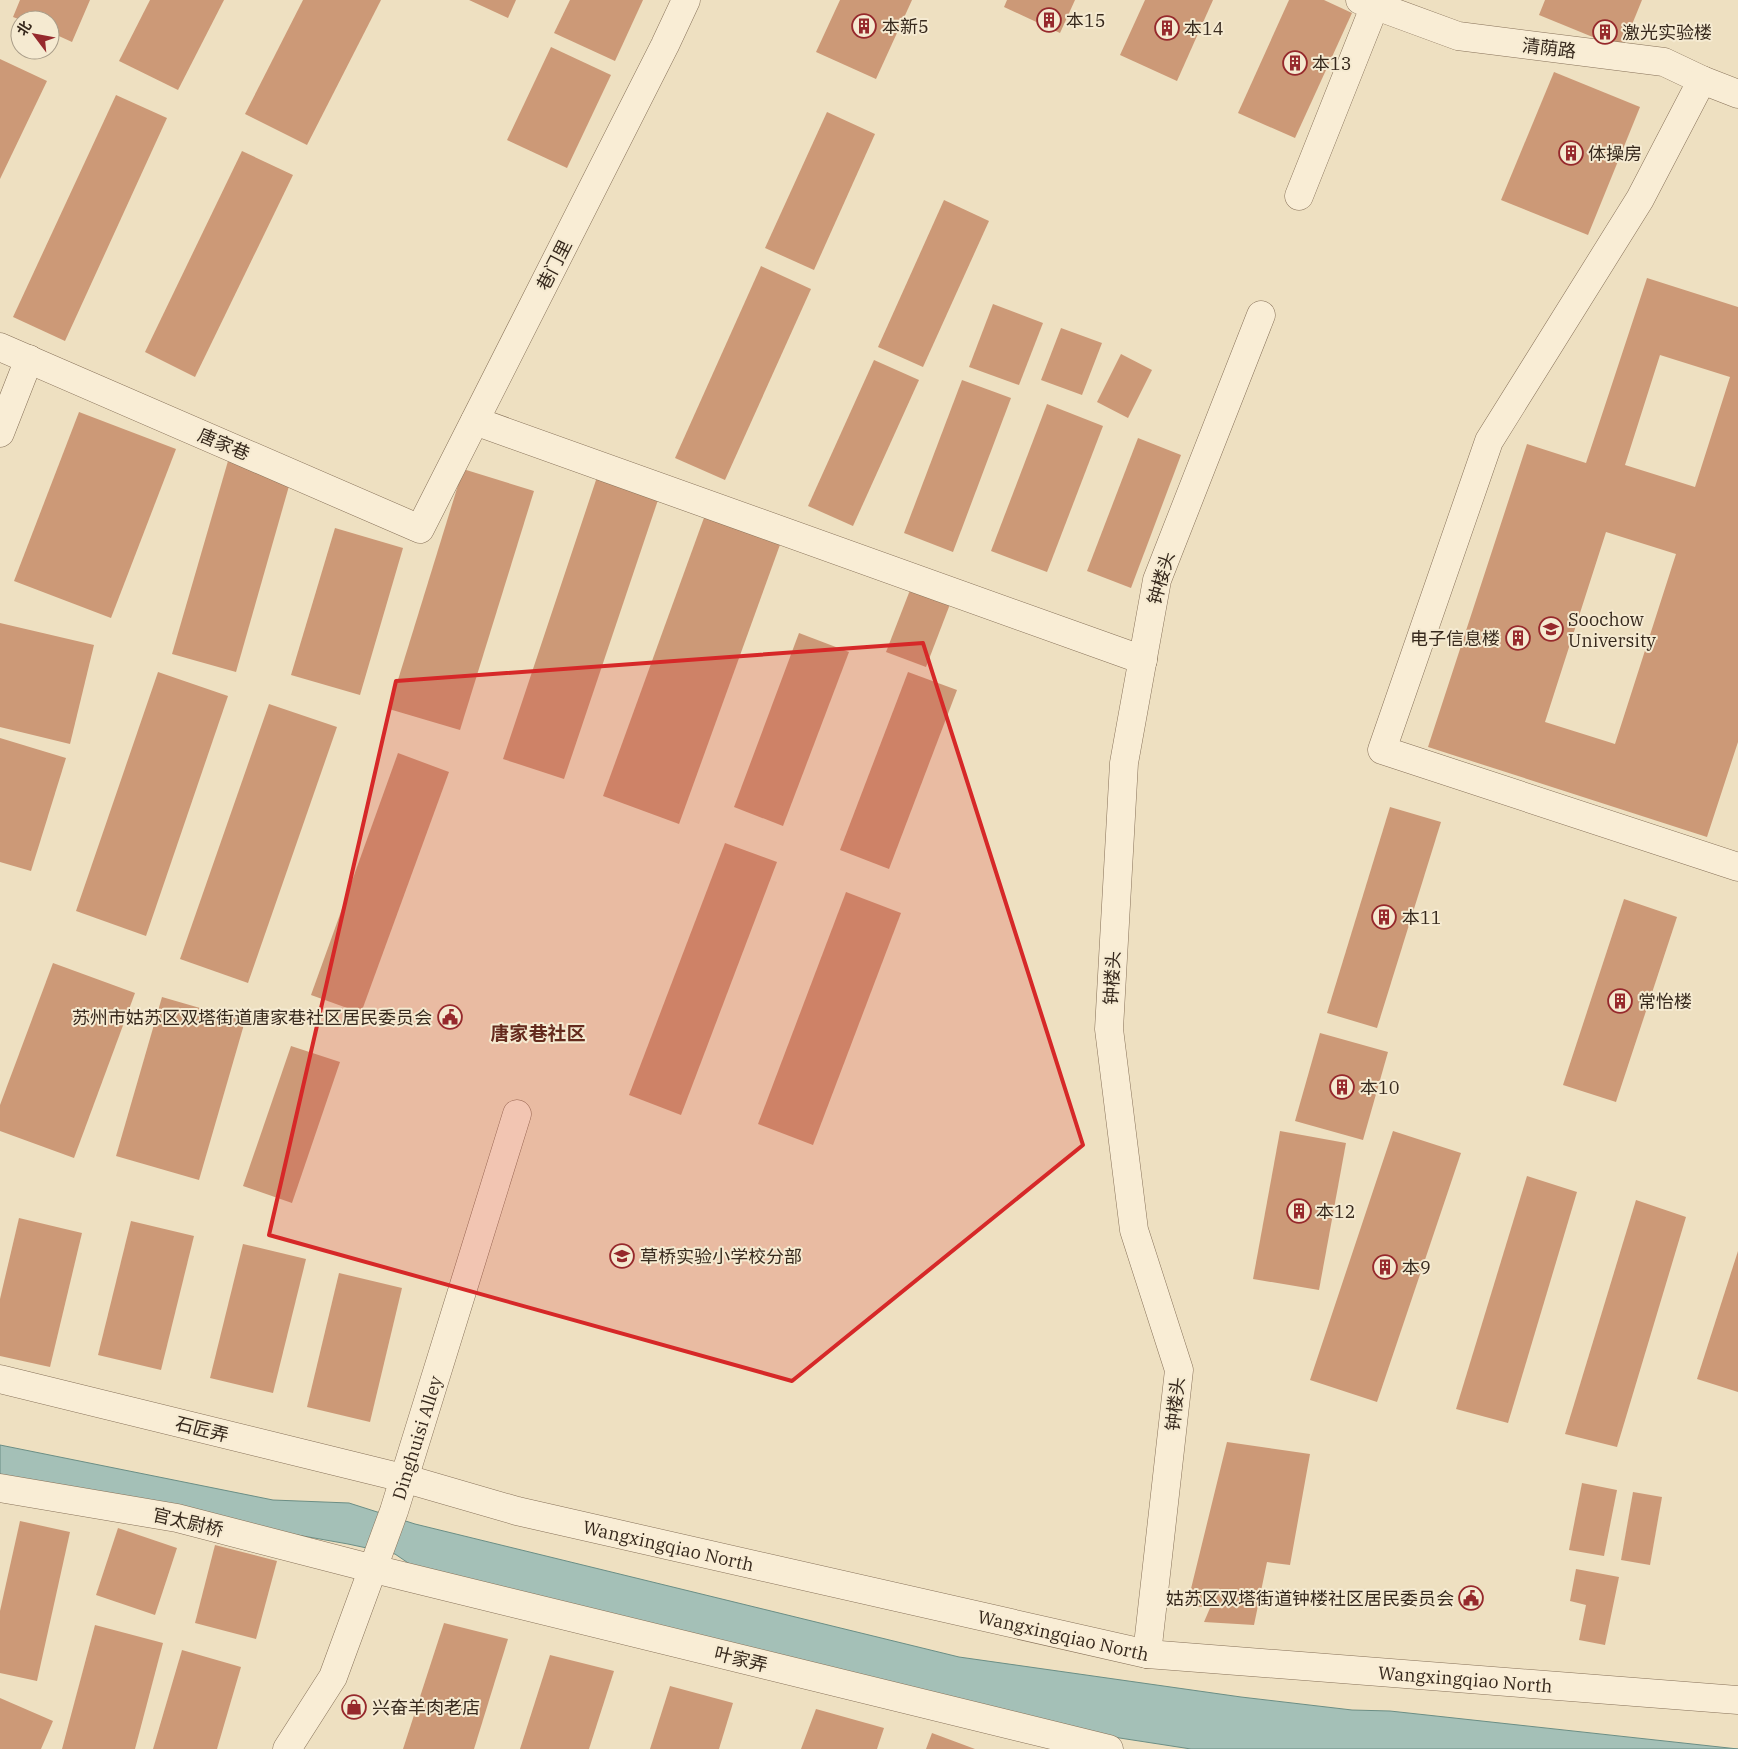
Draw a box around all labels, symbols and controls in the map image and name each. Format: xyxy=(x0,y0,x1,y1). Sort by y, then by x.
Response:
building icon: 本15 xyxy=(1036,7,1062,33)
place label: 本15 xyxy=(1066,9,1106,32)
north arrow xyxy=(10,10,60,60)
building icon: 本新5 xyxy=(851,13,877,39)
place label: 本新5 xyxy=(882,15,929,38)
building icon: 本14 xyxy=(1154,15,1180,41)
text: 北 xyxy=(13,17,35,39)
place label: 本14 xyxy=(1184,17,1224,40)
building icon: 激光实验楼 xyxy=(1592,19,1618,45)
place label: 激光实验楼 xyxy=(1622,21,1712,44)
street label: 清荫路 xyxy=(1521,33,1577,63)
building icon: 本13 xyxy=(1282,50,1308,76)
place label: 本13 xyxy=(1312,52,1352,75)
building icon: 体操房 xyxy=(1558,140,1584,166)
place label: 体操房 xyxy=(1588,142,1642,165)
street label: 巷门里 xyxy=(531,236,577,294)
street label: 唐家巷 xyxy=(195,423,253,465)
street label: 钟楼头 xyxy=(1143,549,1179,607)
place label: Soochow University xyxy=(1568,608,1656,652)
school or university icon: Soochow University xyxy=(1538,616,1564,642)
building icon: 电子信息楼 xyxy=(1505,625,1531,651)
place label: 电子信息楼 xyxy=(1410,627,1500,650)
building icon: 本11 xyxy=(1371,904,1397,930)
place label: 本11 xyxy=(1402,906,1442,929)
street label: 钟楼头 xyxy=(1099,950,1125,1006)
building icon: 常怡楼 xyxy=(1607,988,1633,1014)
place label: 常怡楼 xyxy=(1638,990,1692,1013)
public building icon: 苏州市姑苏区双塔街道唐家巷社区居民委员会 xyxy=(437,1004,463,1030)
place label: 苏州市姑苏区双塔街道唐家巷社区居民委员会 xyxy=(72,1006,432,1029)
district label: 唐家巷社区 xyxy=(490,1021,586,1045)
building icon: 本10 xyxy=(1329,1074,1355,1100)
place label: 本10 xyxy=(1360,1076,1400,1099)
building icon: 本12 xyxy=(1286,1198,1312,1224)
place label: 本12 xyxy=(1316,1200,1356,1223)
school or university icon: 草桥实验小学校分部 xyxy=(609,1243,635,1269)
place label: 草桥实验小学校分部 xyxy=(640,1245,802,1268)
building icon: 本9 xyxy=(1372,1254,1398,1280)
place label: 本9 xyxy=(1402,1256,1431,1279)
street label: Dinghuisi Alley xyxy=(387,1373,447,1503)
street label: 钟楼头 xyxy=(1161,1376,1189,1432)
street label: 石匠弄 xyxy=(173,1411,231,1447)
street label: 官太尉桥 xyxy=(150,1503,226,1541)
street label: Wangxingqiao North xyxy=(581,1515,756,1576)
public building icon: 姑苏区双塔街道钟楼社区居民委员会 xyxy=(1458,1585,1484,1611)
place label: 姑苏区双塔街道钟楼社区居民委员会 xyxy=(1166,1587,1454,1610)
street label: Wangxingqiao North xyxy=(976,1604,1151,1666)
street label: 叶家弄 xyxy=(712,1641,770,1677)
street label: Wangxingqiao North xyxy=(1377,1661,1553,1697)
shop icon: 兴奋羊肉老店 xyxy=(341,1694,367,1720)
place label: 兴奋羊肉老店 xyxy=(372,1696,480,1719)

